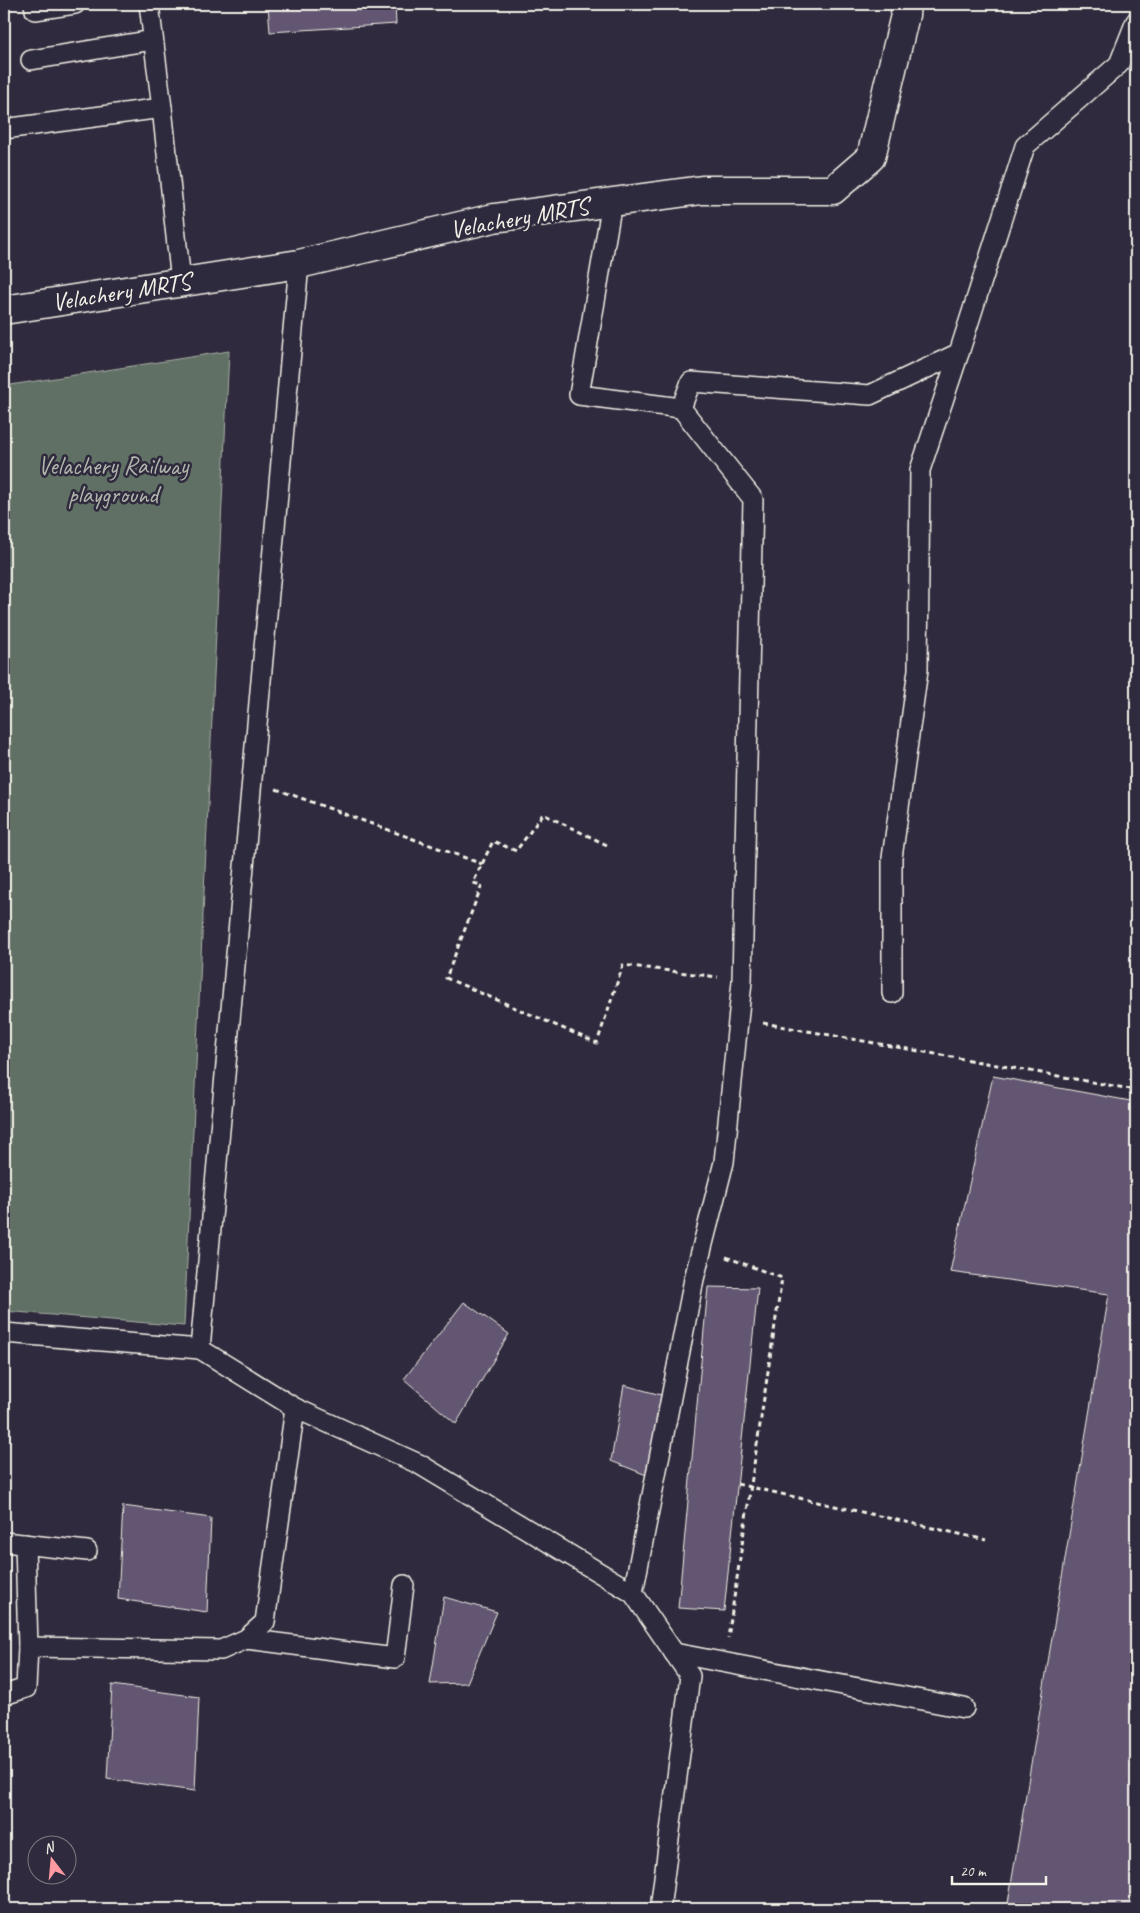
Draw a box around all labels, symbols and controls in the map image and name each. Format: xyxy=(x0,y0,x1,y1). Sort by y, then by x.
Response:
street label: Velachery MRTS xyxy=(448,189,596,246)
street label: Velachery MRTS xyxy=(50,264,197,319)
park label: Velachery Railway playground xyxy=(38,450,190,511)
north arrow xyxy=(28,1836,78,1886)
text: N xyxy=(42,1838,57,1857)
scale bar xyxy=(952,1853,1046,1885)
text: 20 m xyxy=(960,1862,987,1881)

